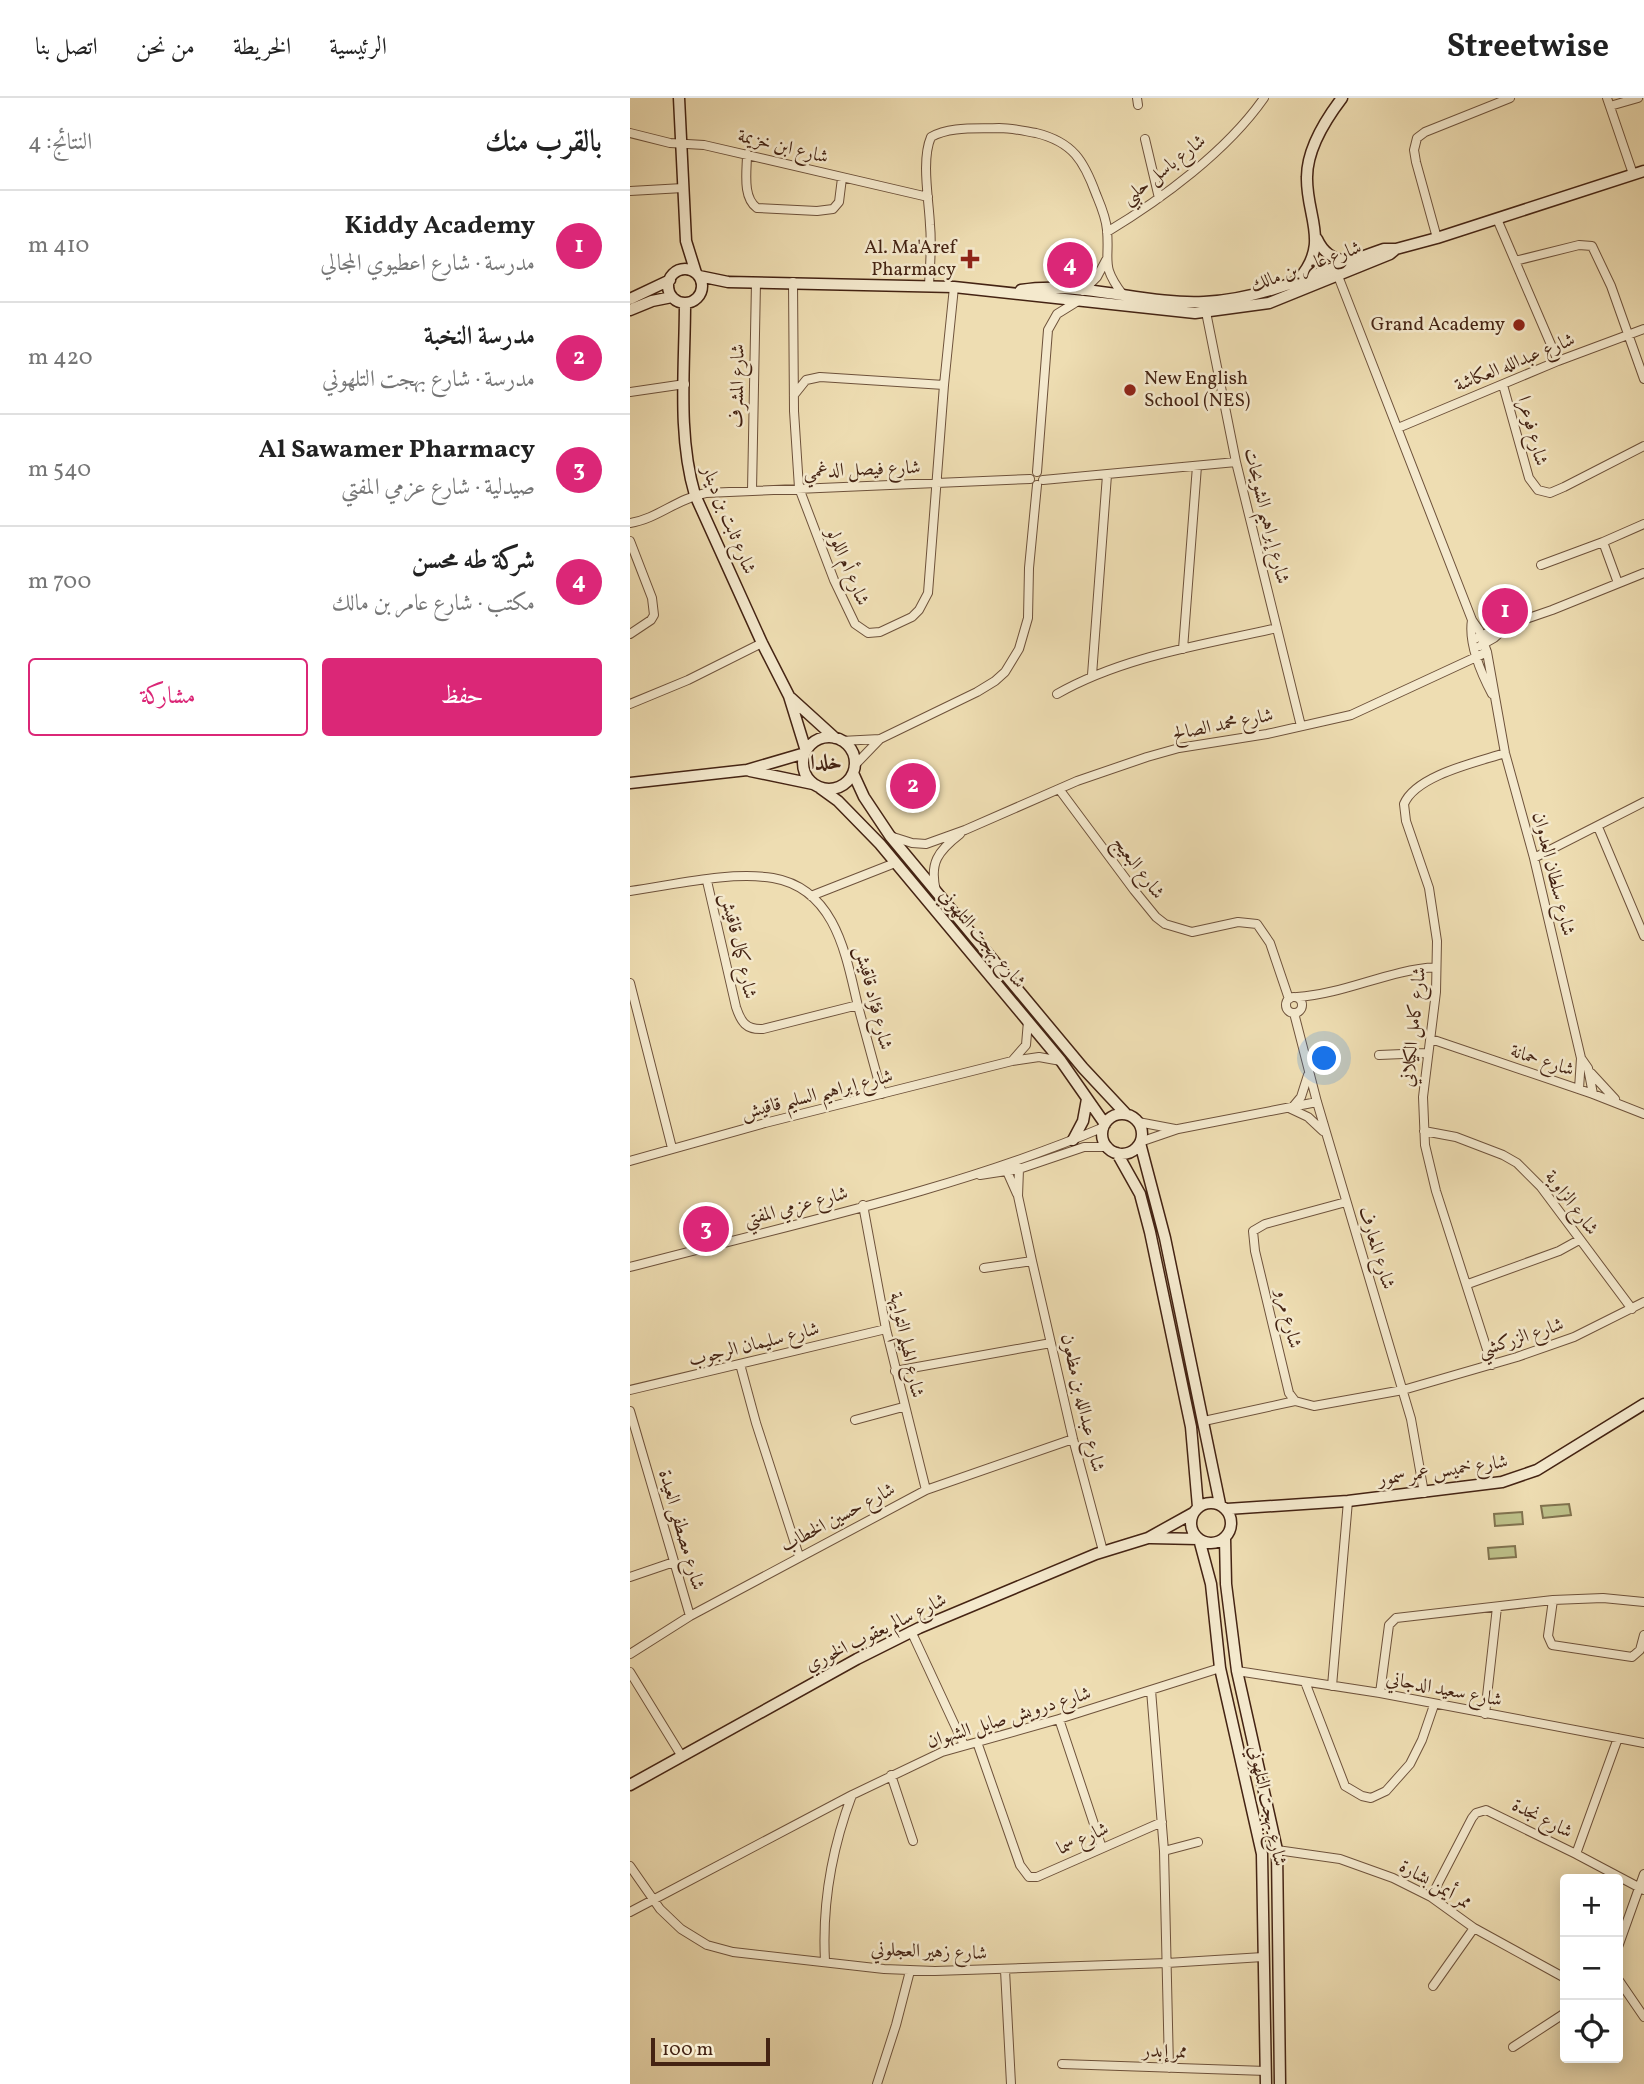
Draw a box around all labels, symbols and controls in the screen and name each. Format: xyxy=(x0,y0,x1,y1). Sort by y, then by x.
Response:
text: Streetwise xyxy=(1447,25,1609,71)
text: اتصل بنا xyxy=(35,31,98,65)
text: من نحن xyxy=(136,31,195,65)
text: الخريطة xyxy=(233,31,291,65)
text: الرئيسية xyxy=(329,31,387,65)
text: بالقرب منك xyxy=(485,122,602,164)
street label: شارع ابن خزيمة xyxy=(735,123,831,172)
text: النتائج: 4 xyxy=(28,127,92,159)
street label: شارع باسل حلبي xyxy=(1116,129,1214,214)
text: Kiddy Academy xyxy=(345,208,535,244)
text: 410 m xyxy=(28,230,89,262)
text: 1 xyxy=(574,230,584,262)
place label: Al. Ma'Aref Pharmacy xyxy=(864,235,957,283)
street label: شارع عامر بن مالك xyxy=(1247,235,1366,300)
pin: 4 xyxy=(1047,239,1093,291)
text: مدرسة · شارع اعطيوي المجالي xyxy=(320,248,535,280)
marker: Al. Ma'Aref Pharmacy xyxy=(962,251,978,267)
place label: Grand Academy xyxy=(1371,312,1505,338)
marker: Grand Academy xyxy=(1511,317,1527,333)
text: مدرسة النخبة xyxy=(424,319,535,355)
street label: شارع عبدالله العكاشة xyxy=(1451,327,1579,400)
text: 420 m xyxy=(28,342,93,374)
text: 2 xyxy=(573,342,585,374)
street label: شارع المشرف xyxy=(724,344,753,428)
text: مدرسة · شارع بهجت التلهوني xyxy=(322,364,535,396)
place label: New English School (NES) xyxy=(1144,366,1250,414)
marker: New English School (NES) xyxy=(1122,382,1138,398)
street label: شارع فوعرا xyxy=(1509,393,1554,469)
text: Al Sawamer Pharmacy xyxy=(258,432,535,468)
street label: شارع إبراهيم الشويحات xyxy=(1232,445,1295,588)
text: 540 m xyxy=(28,454,91,486)
text: 3 xyxy=(573,454,585,486)
street label: شارع فيصل الدغمي xyxy=(803,455,921,489)
street label: شارع ثابت بن دينار xyxy=(693,460,762,579)
text: صيدلية · شارع عزمي المفتي xyxy=(341,472,535,504)
street label: شارع أم اللولو xyxy=(816,522,876,611)
text: شركة طه محسن xyxy=(412,543,535,579)
text: 700 m xyxy=(28,566,91,598)
text: 4 xyxy=(572,566,586,598)
pin: 1 xyxy=(1482,585,1528,637)
text: مكتب · شارع عامر بن مالك xyxy=(332,588,535,620)
button: مشاركة xyxy=(28,658,308,736)
button: حفظ xyxy=(322,658,602,736)
street label: شارع محمد الصالح xyxy=(1170,702,1276,749)
district label: خلدا xyxy=(810,749,842,778)
pin: 2 xyxy=(890,760,936,812)
street label: شارع سلطان العدوان xyxy=(1524,809,1581,939)
street label: شارع البعيج xyxy=(1103,831,1170,907)
street label: شارع بهجت التلهوني xyxy=(932,884,1031,995)
street label: شارع كمال قاقيش xyxy=(712,891,763,1002)
street label: شارع فؤاد قاقيش xyxy=(847,943,898,1053)
street label: شارع كامل الكيلاني xyxy=(1395,966,1434,1088)
street label: شارع حمانة xyxy=(1506,1038,1577,1084)
your location xyxy=(1307,1041,1341,1075)
street label: شارع إبراهيم السليم قاقيش xyxy=(738,1064,897,1131)
street label: شارع الزاوية xyxy=(1537,1165,1604,1242)
street label: شارع عزمي المفتي xyxy=(741,1181,852,1237)
pin: 3 xyxy=(683,1203,729,1255)
street label: شارع المعارف xyxy=(1350,1203,1401,1293)
street label: شارع مرو xyxy=(1267,1285,1307,1351)
street label: شارع الهيلم التوايهة xyxy=(877,1290,930,1401)
street label: شارع الزركشي xyxy=(1475,1312,1568,1367)
street label: شارع سليمان الرجوب xyxy=(686,1316,822,1375)
street label: شارع عبدالله بن مظعون xyxy=(1052,1331,1111,1475)
street label: شارع خميس عمر سمور xyxy=(1374,1449,1510,1494)
street label: شارع مصطفى العيدة xyxy=(650,1467,711,1594)
street label: شارع حسين الخطاب xyxy=(776,1477,901,1560)
street label: شارع سالم يعقوب الخوري xyxy=(801,1587,952,1680)
street label: شارع سعيد الدجاني xyxy=(1384,1666,1504,1715)
street label: شارع درويش صايل الشهوان xyxy=(924,1681,1095,1756)
street label: شارع بهجت التلهوني xyxy=(1241,1743,1292,1869)
street label: شارع نجدة xyxy=(1507,1793,1577,1846)
street label: شارع سما xyxy=(1053,1816,1114,1863)
street label: ممر أيمن بشارة xyxy=(1394,1853,1476,1916)
map controls xyxy=(1560,1874,1623,2063)
button: + xyxy=(1560,1874,1623,1937)
street label: شارع زهير العجلوني xyxy=(870,1937,988,1968)
button: − xyxy=(1560,1937,1623,2000)
button: locate xyxy=(1560,2000,1623,2063)
scale bar xyxy=(651,2035,770,2067)
text: 100 m xyxy=(662,2037,713,2063)
street label: ممر إبدر xyxy=(1140,2038,1188,2066)

